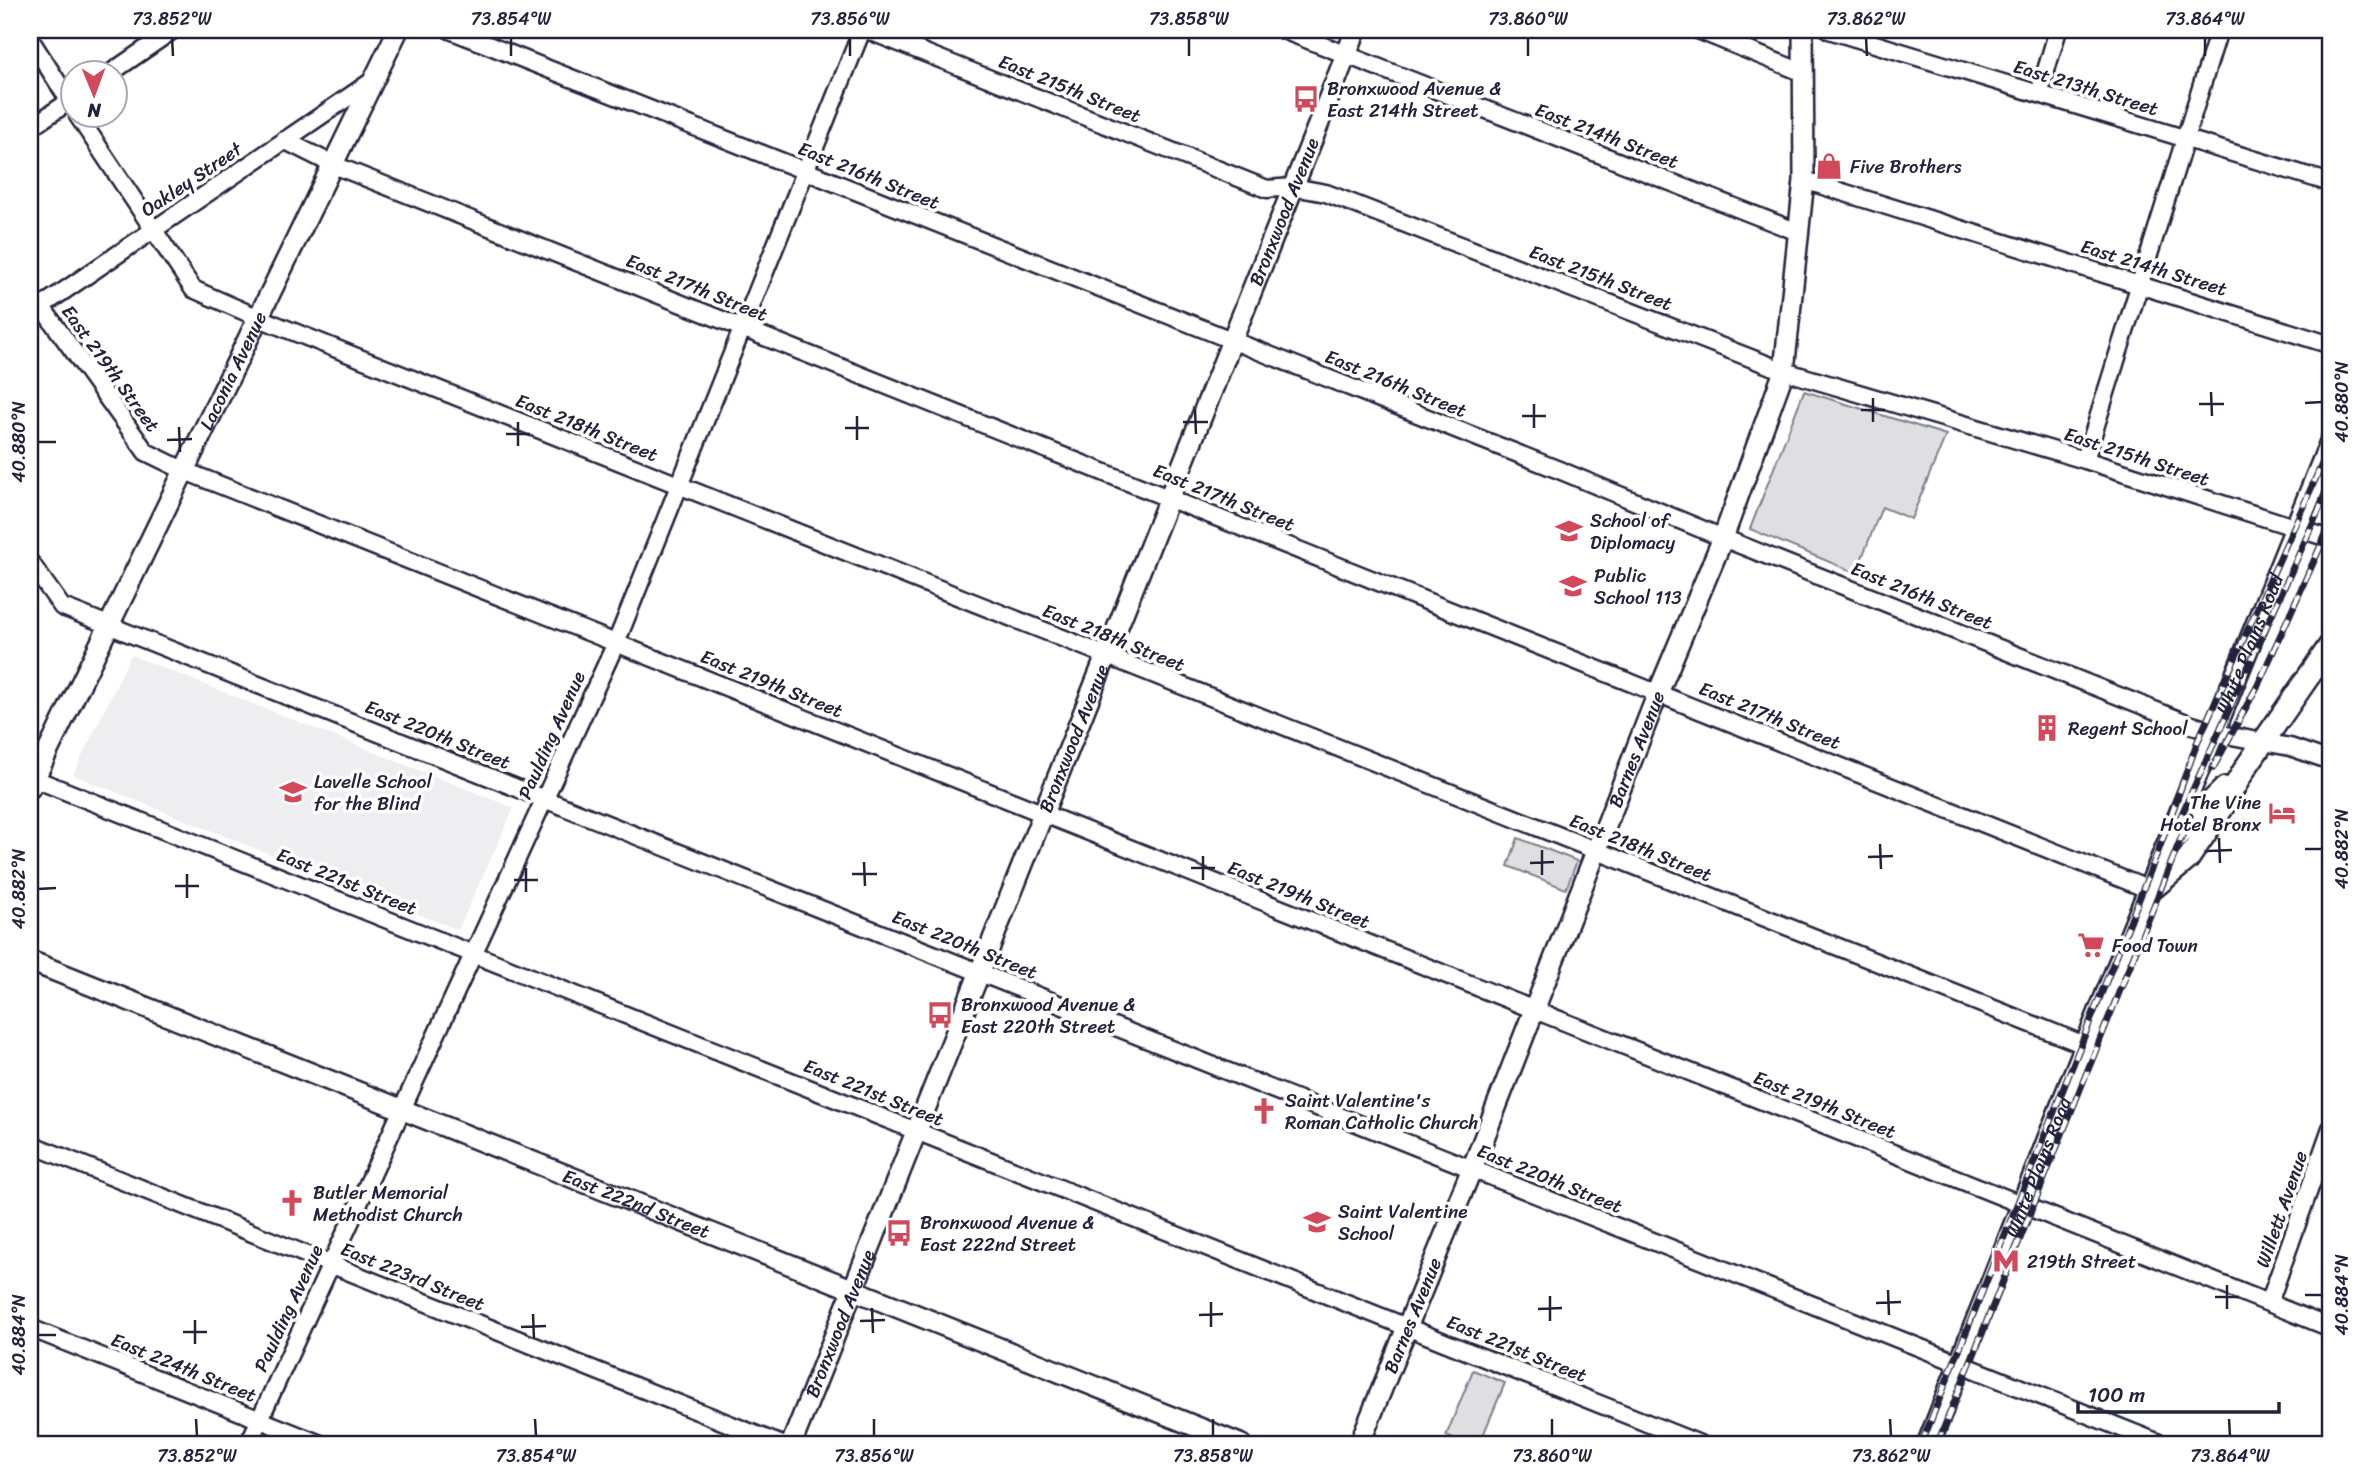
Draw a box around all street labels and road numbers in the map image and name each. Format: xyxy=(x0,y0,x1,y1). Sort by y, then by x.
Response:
street label: East 215th Street xyxy=(994,45,1146,132)
street label: East 213th Street xyxy=(2009,50,2162,125)
street label: East 214th Street xyxy=(1530,93,1683,178)
street label: Oakley Street xyxy=(134,132,250,226)
street label: East 216th Street xyxy=(793,132,945,219)
street label: Bronxwood Avenue xyxy=(1239,133,1328,291)
street label: East 214th Street xyxy=(2077,230,2231,305)
street label: East 215th Street xyxy=(1524,235,1677,320)
street label: East 217th Street xyxy=(621,244,773,331)
street label: East 219th Street xyxy=(53,297,168,439)
street label: Laconia Avenue xyxy=(190,305,276,436)
street label: East 216th Street xyxy=(1320,340,1472,427)
street label: East 218th Street xyxy=(511,384,663,471)
street label: East 215th Street xyxy=(2060,417,2214,496)
street label: East 217th Street xyxy=(1148,454,1300,541)
street label: East 216th Street xyxy=(1846,552,1998,639)
street label: White Plains Road xyxy=(2206,567,2294,719)
street label: East 218th Street xyxy=(1038,594,1190,681)
street label: East 219th Street xyxy=(696,640,848,727)
street label: Bronxwood Avenue xyxy=(1029,659,1118,818)
street label: Paulding Avenue xyxy=(508,666,594,805)
street label: East 217th Street xyxy=(1694,672,1846,759)
street label: Barnes Avenue xyxy=(1599,686,1674,813)
street label: East 220th Street xyxy=(360,690,516,779)
street label: East 218th Street xyxy=(1565,804,1717,891)
street label: East 221st Street xyxy=(272,838,422,925)
street label: East 219th Street xyxy=(1223,851,1375,938)
street label: East 220th Street xyxy=(887,900,1043,989)
street label: East 221st Street xyxy=(799,1049,949,1136)
street label: East 219th Street xyxy=(1749,1061,1901,1148)
street label: White Plains Road xyxy=(1995,1090,2082,1242)
street label: East 220th Street xyxy=(1472,1134,1628,1223)
street label: Willett Avenue xyxy=(2246,1146,2317,1272)
street label: East 222nd Street xyxy=(558,1159,715,1248)
street label: East 223rd Street xyxy=(336,1233,490,1320)
street label: Paulding Avenue xyxy=(244,1239,332,1378)
street label: Bronxwood Avenue xyxy=(796,1244,885,1403)
street label: Barnes Avenue xyxy=(1374,1252,1451,1379)
street label: East 221st Street xyxy=(1442,1305,1592,1392)
street label: East 224th Street xyxy=(106,1323,262,1412)

